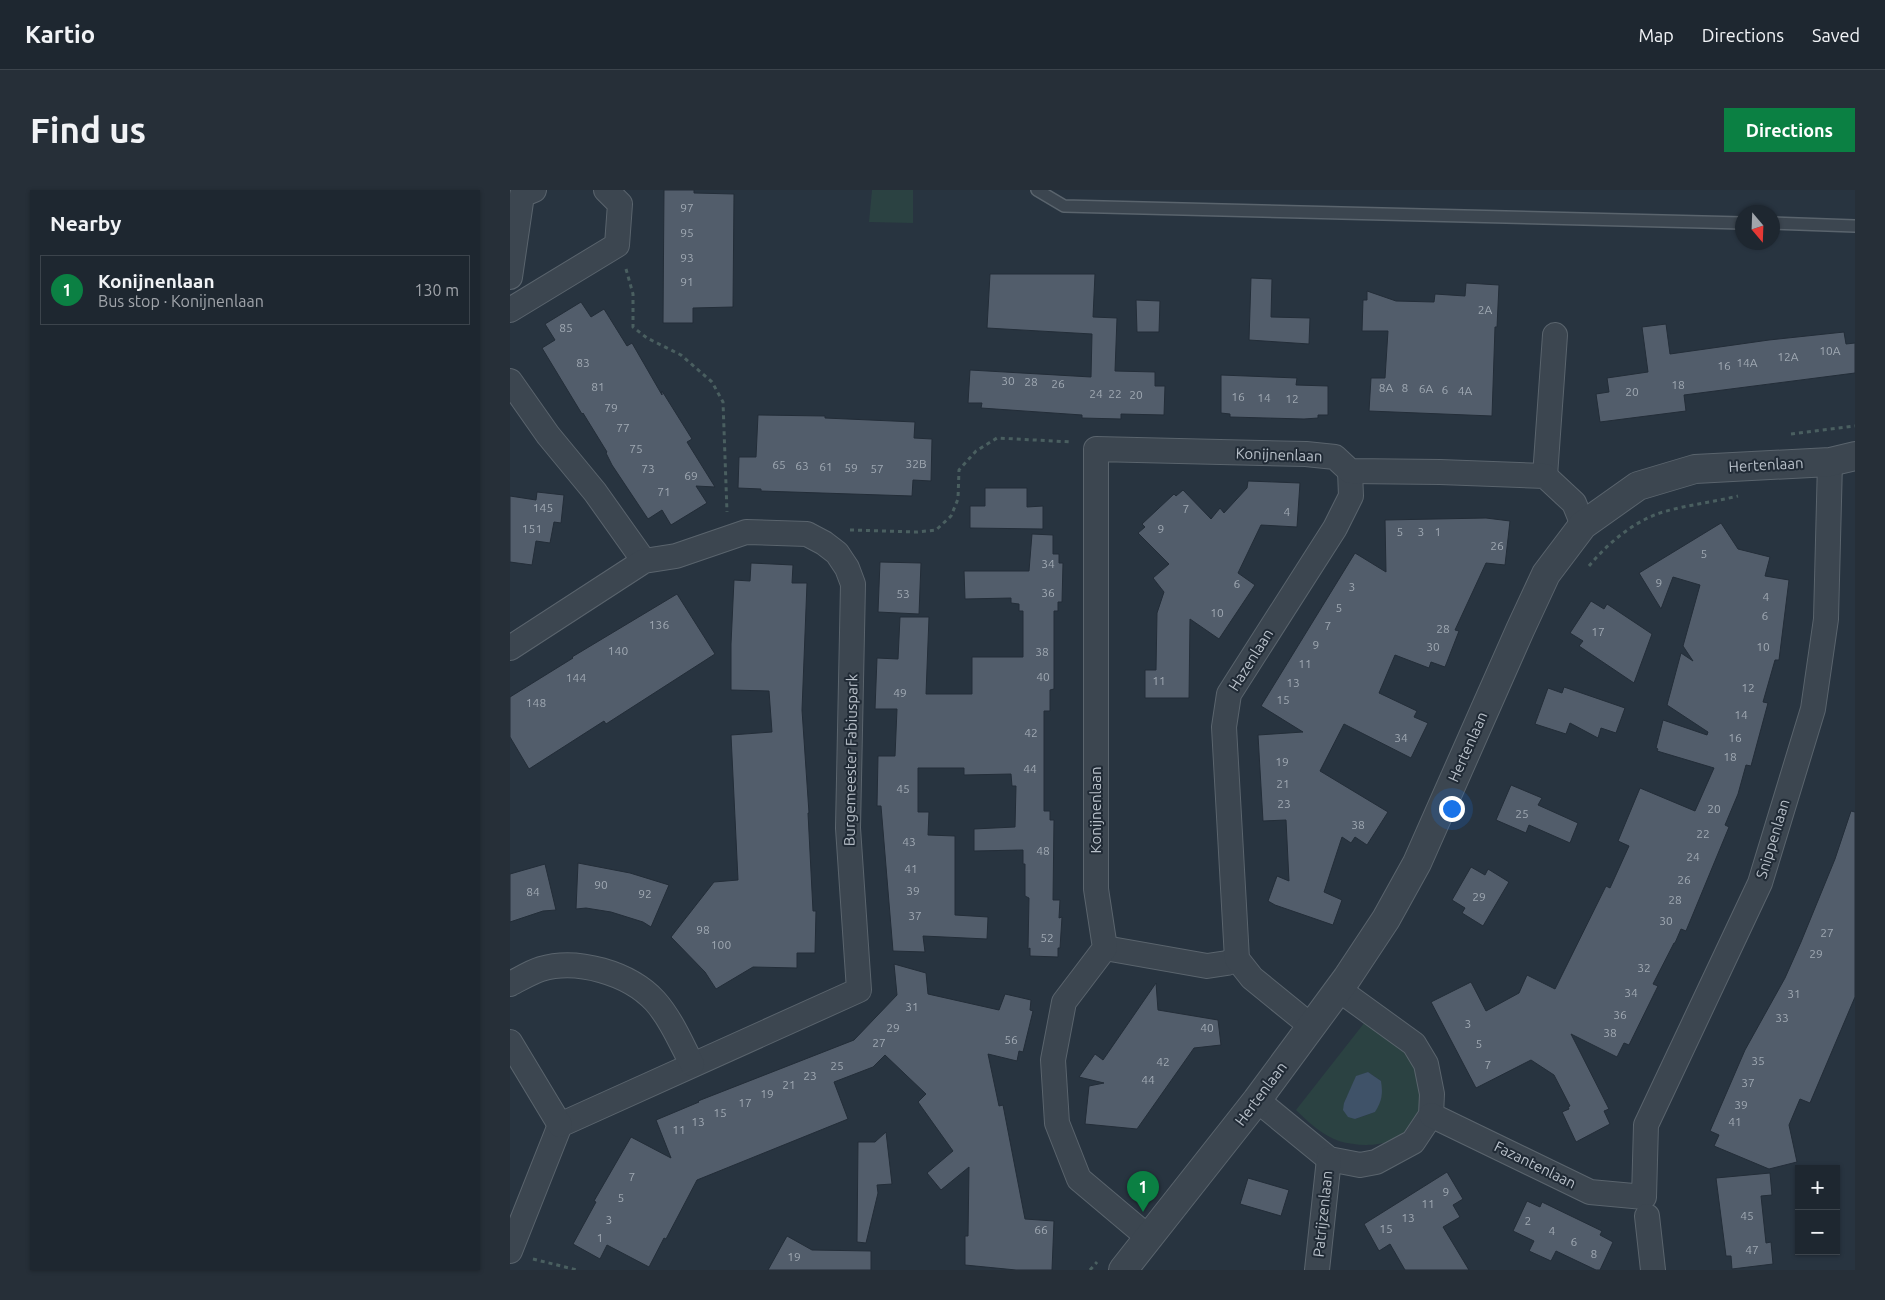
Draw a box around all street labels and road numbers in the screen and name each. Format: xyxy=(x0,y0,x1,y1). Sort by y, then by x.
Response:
street label: Konijnenlaan xyxy=(1235,444,1323,465)
street label: Hertenlaan xyxy=(1728,454,1804,475)
street label: Hazenlaan xyxy=(1225,626,1276,694)
street label: Burgemeester Fabiuspark xyxy=(840,673,861,846)
street label: Hertenlaan xyxy=(1445,709,1491,785)
street label: Konijnenlaan xyxy=(1087,767,1104,853)
street label: Snippenlaan xyxy=(1752,797,1793,881)
street label: Hertenlaan xyxy=(1231,1059,1290,1129)
street label: Fazantenlaan xyxy=(1492,1137,1579,1192)
street label: Patrijzenlaan xyxy=(1310,1170,1336,1258)

